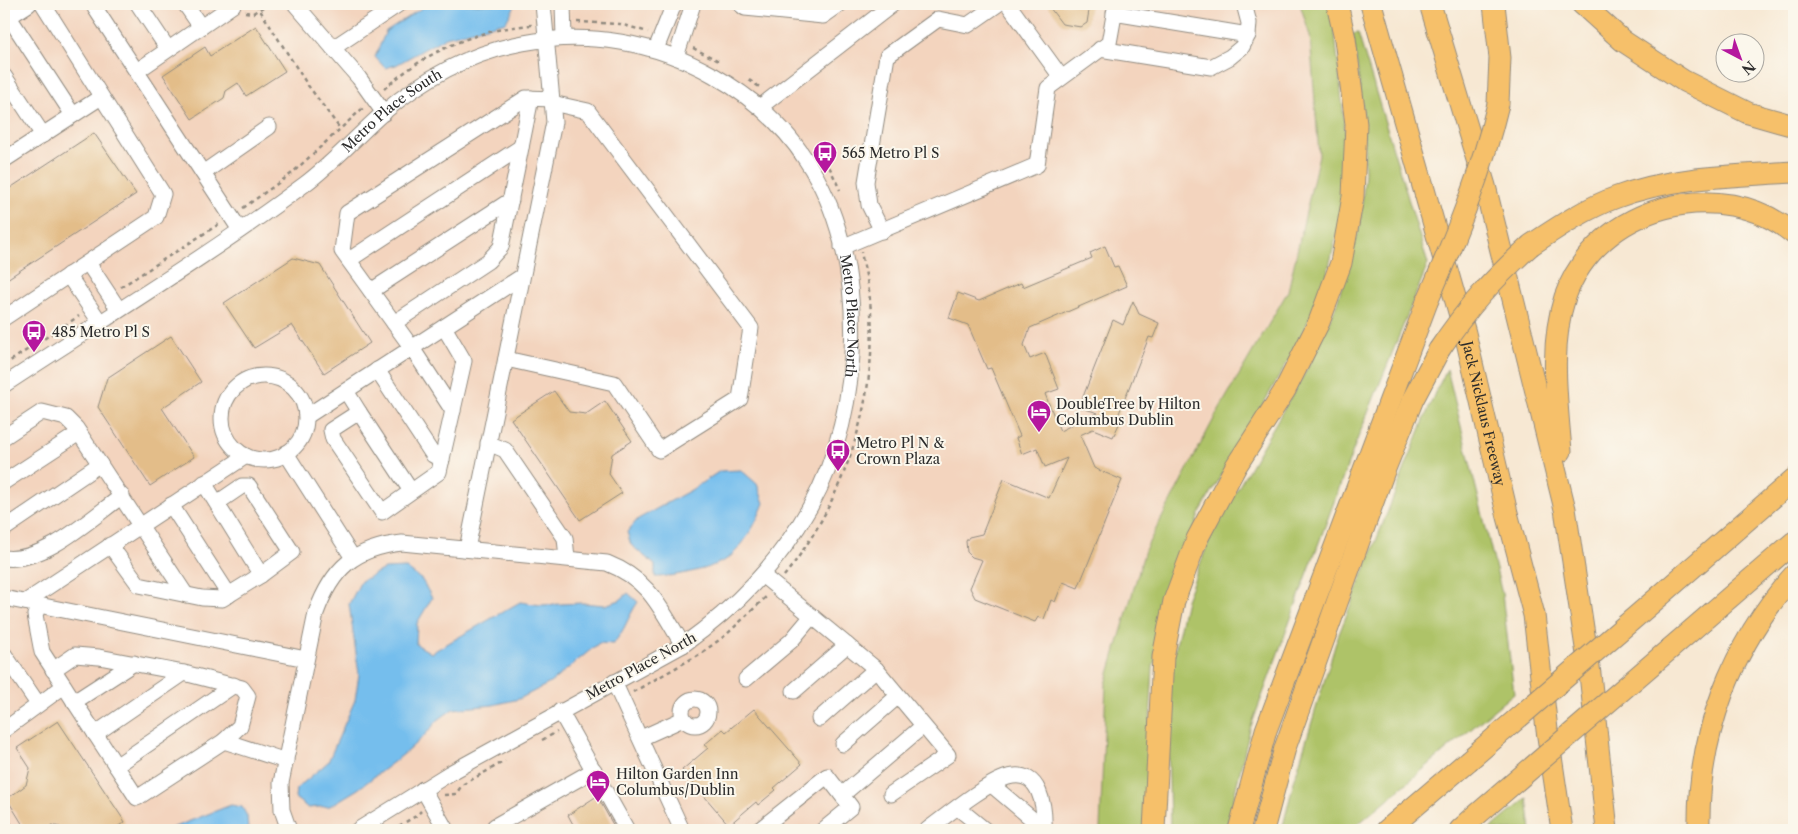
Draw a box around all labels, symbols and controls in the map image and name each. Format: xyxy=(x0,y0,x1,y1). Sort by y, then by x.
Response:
north arrow xyxy=(1716,32,1766,82)
text: N xyxy=(1738,57,1759,79)
street label: Metro Place South xyxy=(338,65,445,156)
bus stop icon: 565 Metro Pl S xyxy=(812,140,838,174)
place label: 565 Metro Pl S xyxy=(842,144,939,162)
street label: Metro Place North xyxy=(836,253,862,379)
bus stop icon: 485 Metro Pl S xyxy=(21,319,47,353)
place label: 485 Metro Pl S xyxy=(52,323,150,341)
street label: Jack Nicklaus Freeway xyxy=(1458,337,1510,488)
place label: DoubleTree by Hilton Columbus Dublin xyxy=(1056,395,1201,429)
hotel icon: DoubleTree by Hilton Columbus Dublin xyxy=(1026,399,1052,433)
place label: Metro Pl N & Crown Plaza xyxy=(856,434,945,468)
bus stop icon: Metro Pl N & Crown Plaza xyxy=(825,438,851,472)
street label: Metro Place North xyxy=(583,628,700,704)
place label: Hilton Garden Inn Columbus/Dublin xyxy=(616,765,739,799)
hotel icon: Hilton Garden Inn Columbus/Dublin xyxy=(585,769,611,803)

